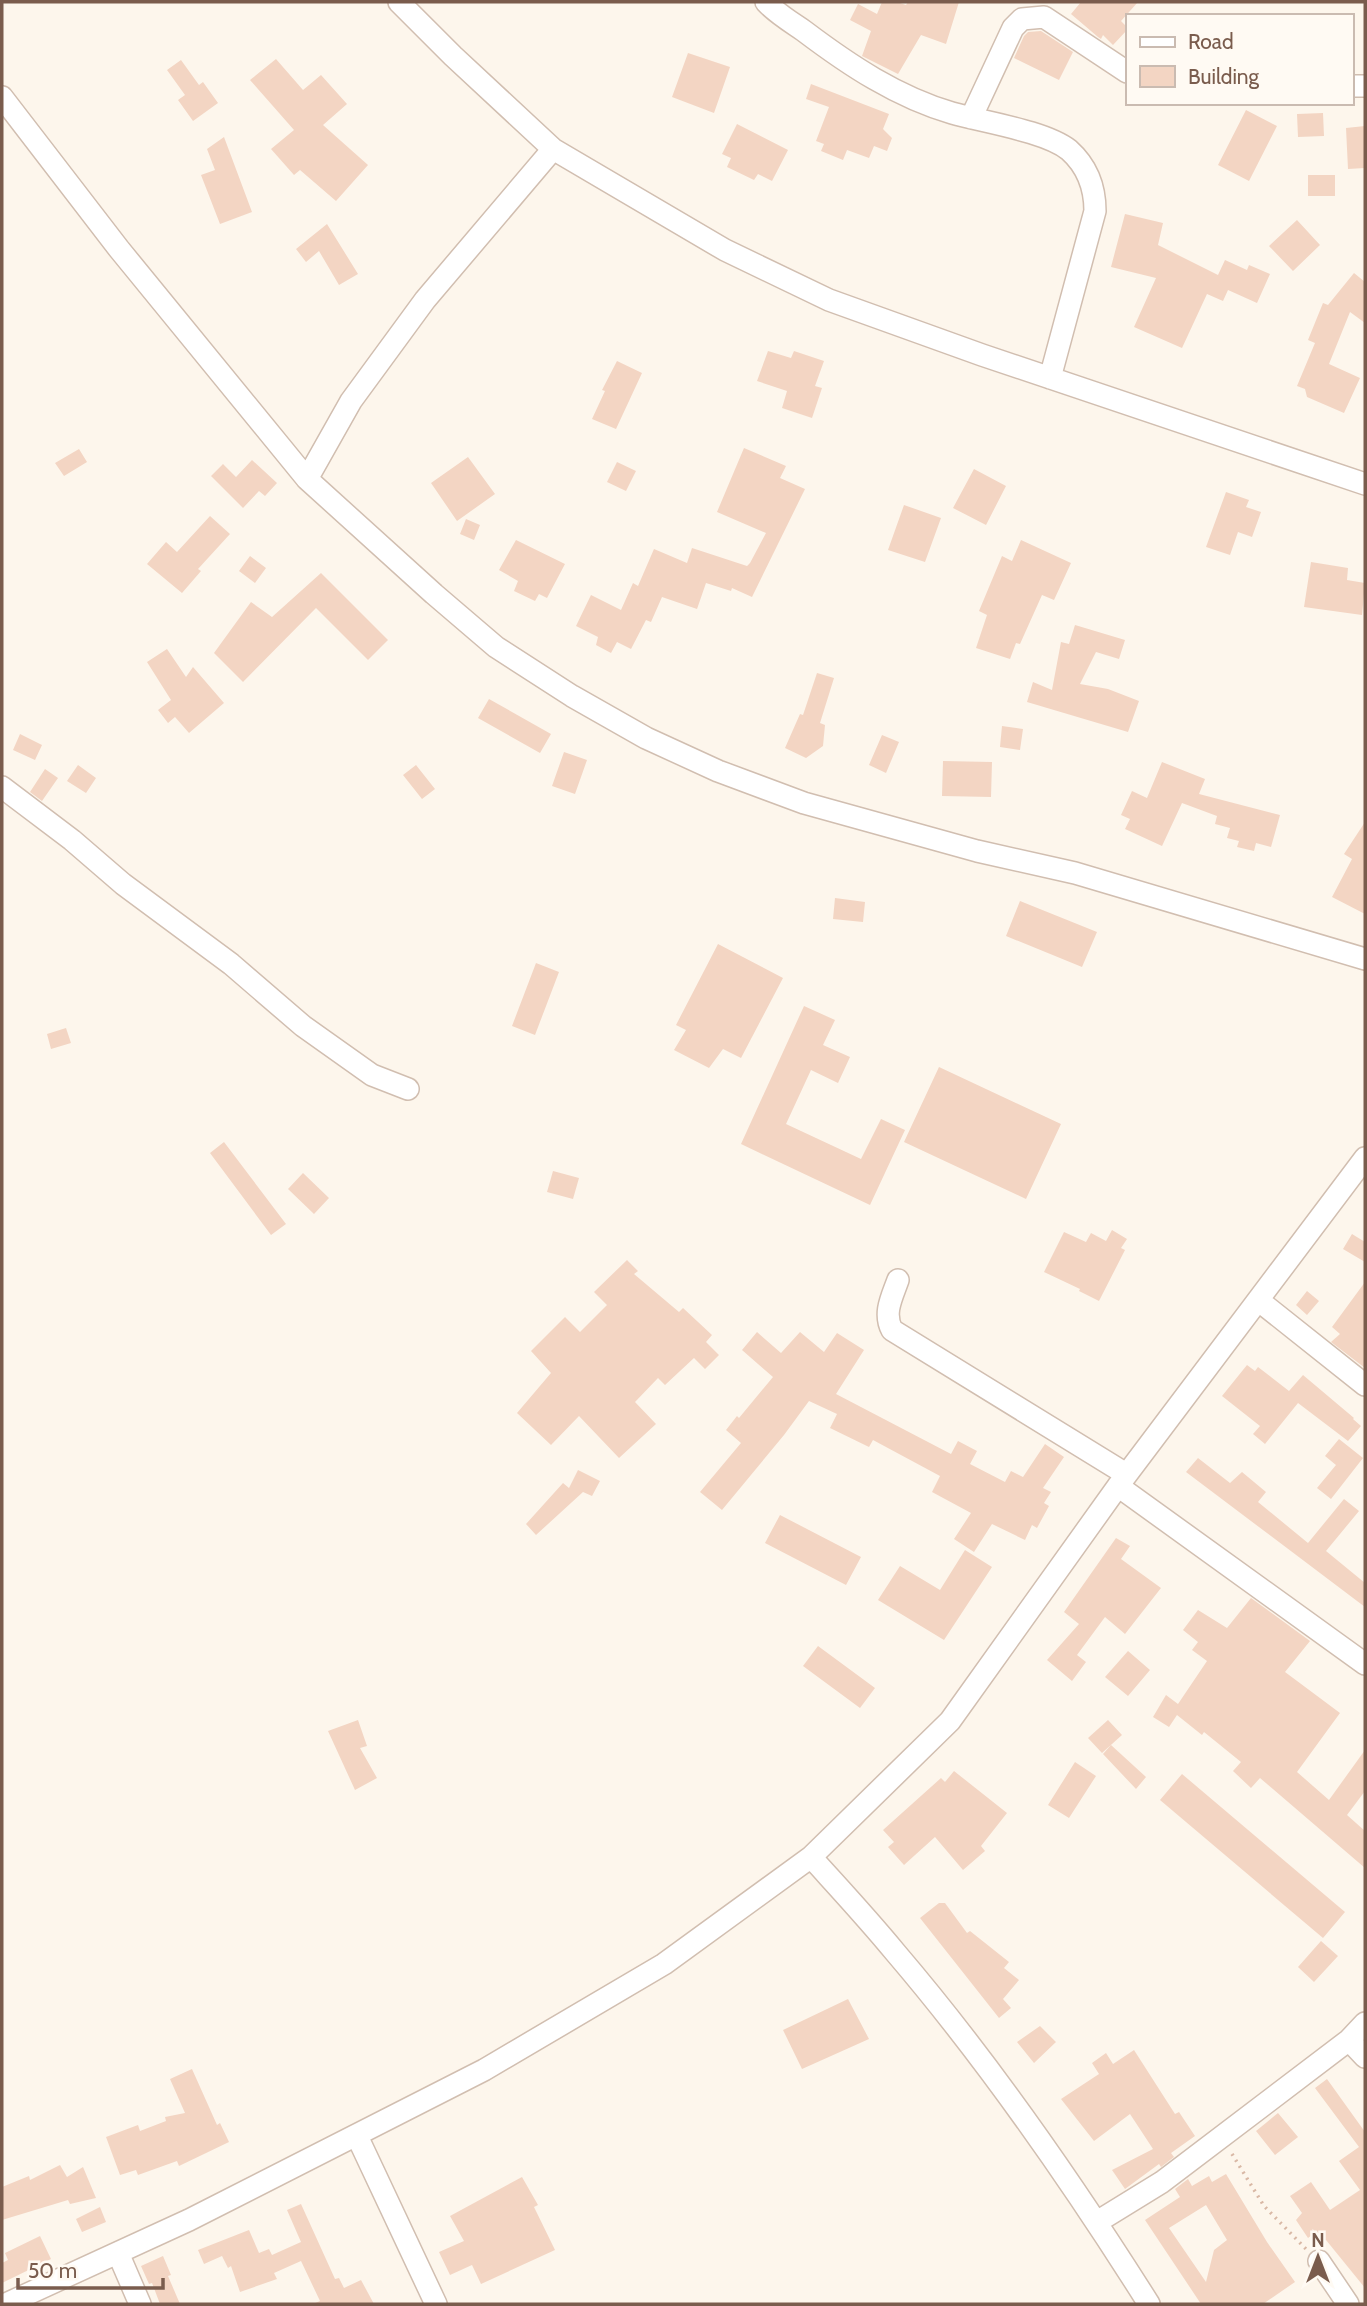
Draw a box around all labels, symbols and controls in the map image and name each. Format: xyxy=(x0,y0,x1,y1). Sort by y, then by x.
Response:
legend xyxy=(1126,14,1353,105)
text: Road xyxy=(1188,29,1234,54)
text: Building xyxy=(1188,64,1260,89)
north arrow xyxy=(1283,2222,1353,2292)
text: N xyxy=(1311,2229,1325,2252)
scale bar xyxy=(18,2246,163,2290)
text: 50 m xyxy=(28,2258,77,2283)

